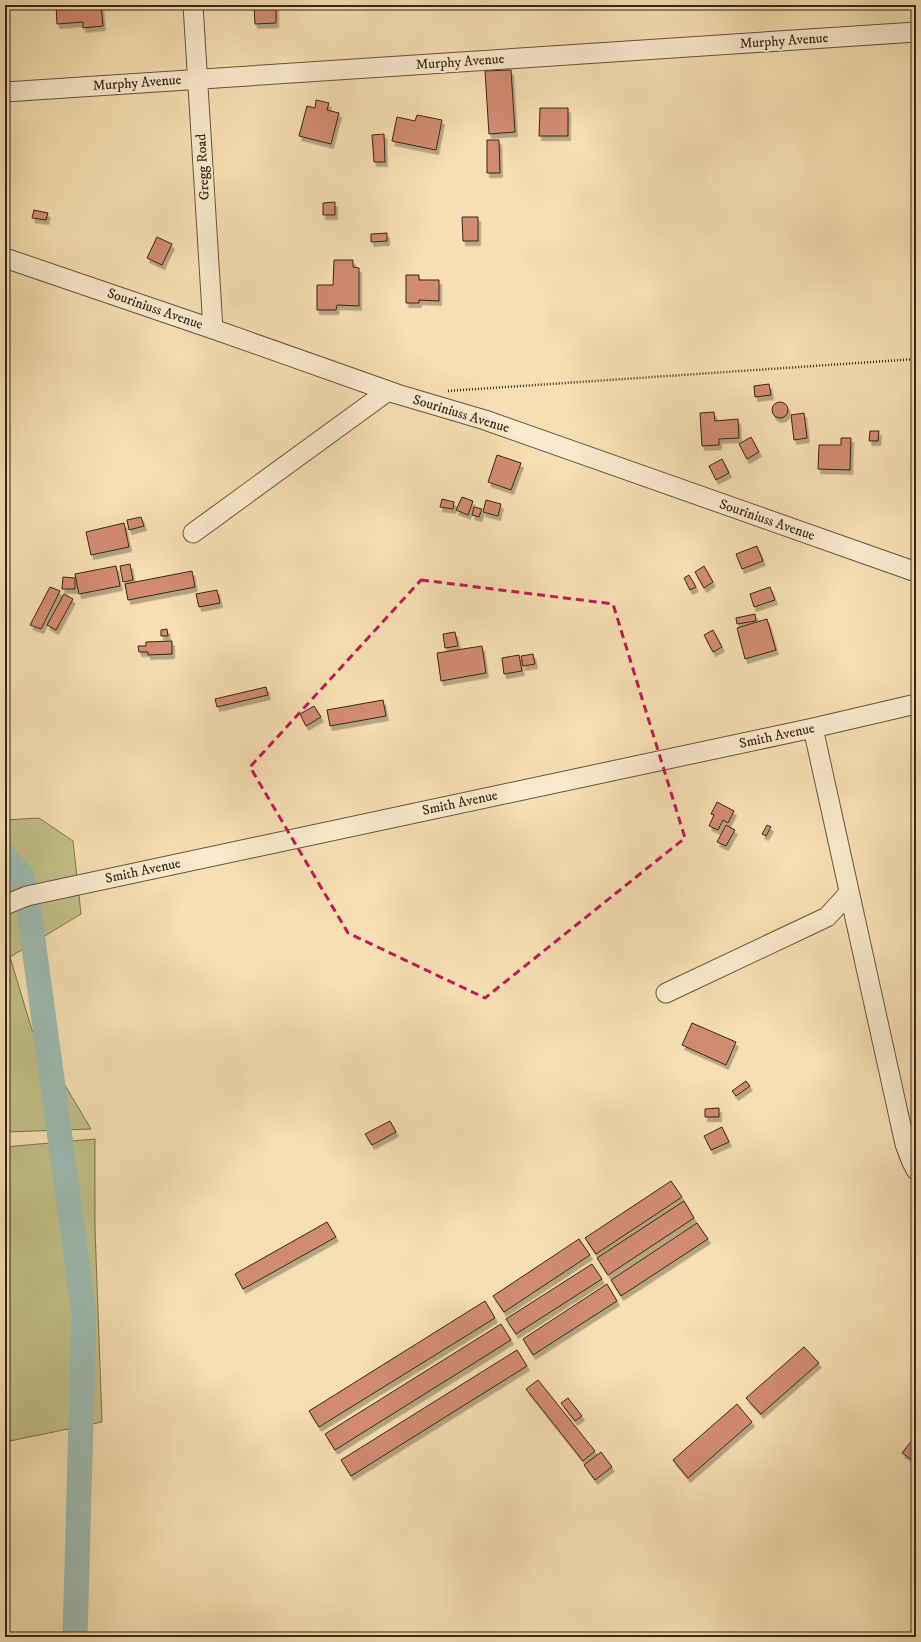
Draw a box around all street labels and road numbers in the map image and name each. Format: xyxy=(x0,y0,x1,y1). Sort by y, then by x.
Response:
street label: Murphy Avenue xyxy=(739,29,829,53)
street label: Murphy Avenue xyxy=(415,50,505,74)
street label: Murphy Avenue xyxy=(92,71,182,95)
street label: Gregg Road xyxy=(192,133,214,201)
street label: Souriniuss Avenue xyxy=(105,284,205,334)
street label: Souriniuss Avenue xyxy=(411,391,512,437)
street label: Souriniuss Avenue xyxy=(717,495,817,545)
street label: Smith Avenue xyxy=(738,719,817,753)
street label: Smith Avenue xyxy=(421,786,500,820)
street label: Smith Avenue xyxy=(104,854,183,888)

